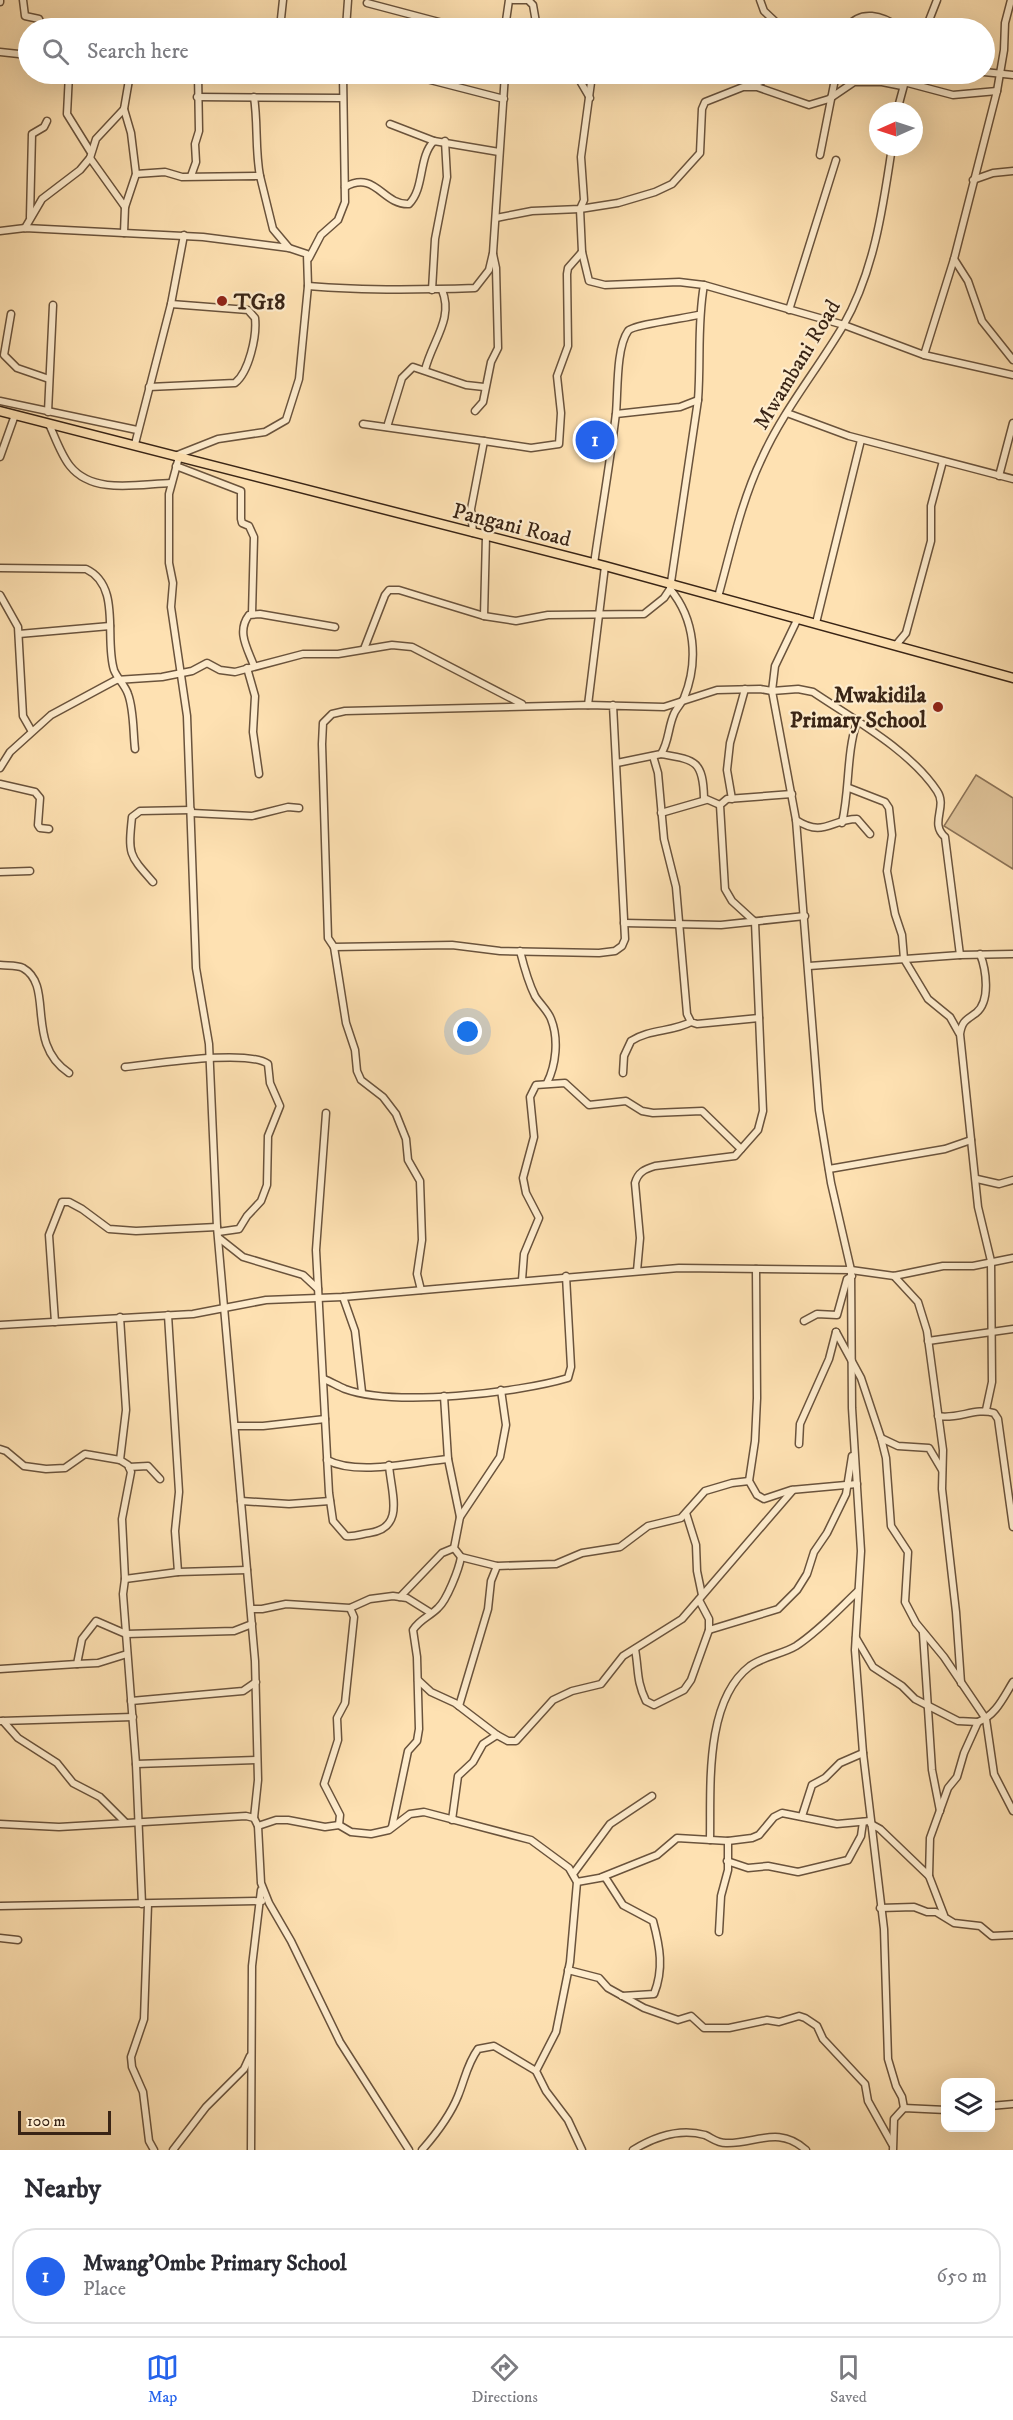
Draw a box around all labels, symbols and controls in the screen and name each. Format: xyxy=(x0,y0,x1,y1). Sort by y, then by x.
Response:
search box xyxy=(18,18,995,84)
icon: search xyxy=(39,35,72,68)
text: Search here xyxy=(87,38,189,65)
north arrow xyxy=(869,102,923,156)
place label: TG18 xyxy=(233,289,285,316)
marker: TG18 xyxy=(215,294,229,308)
street label: Mwambani Road xyxy=(748,295,847,435)
pin: 1 xyxy=(576,418,614,462)
street label: Pangani Road xyxy=(450,498,574,553)
place label: Mwakidila Primary School xyxy=(790,682,927,734)
marker: Mwakidila Primary School xyxy=(931,700,945,714)
your location xyxy=(453,1017,482,1046)
map controls xyxy=(941,2078,995,2132)
button: layers xyxy=(941,2078,995,2132)
scale bar xyxy=(18,2108,111,2136)
text: 100 m xyxy=(27,2111,66,2131)
text: Nearby xyxy=(24,2173,101,2206)
text: Mwang'Ombe Primary School xyxy=(83,2250,347,2277)
text: 1 xyxy=(42,2264,49,2289)
text: 650 m xyxy=(937,2264,987,2289)
text: Place xyxy=(83,2277,126,2302)
tab: Map xyxy=(146,2351,179,2407)
tab: Directions xyxy=(471,2351,538,2407)
tab: Saved xyxy=(830,2351,867,2407)

